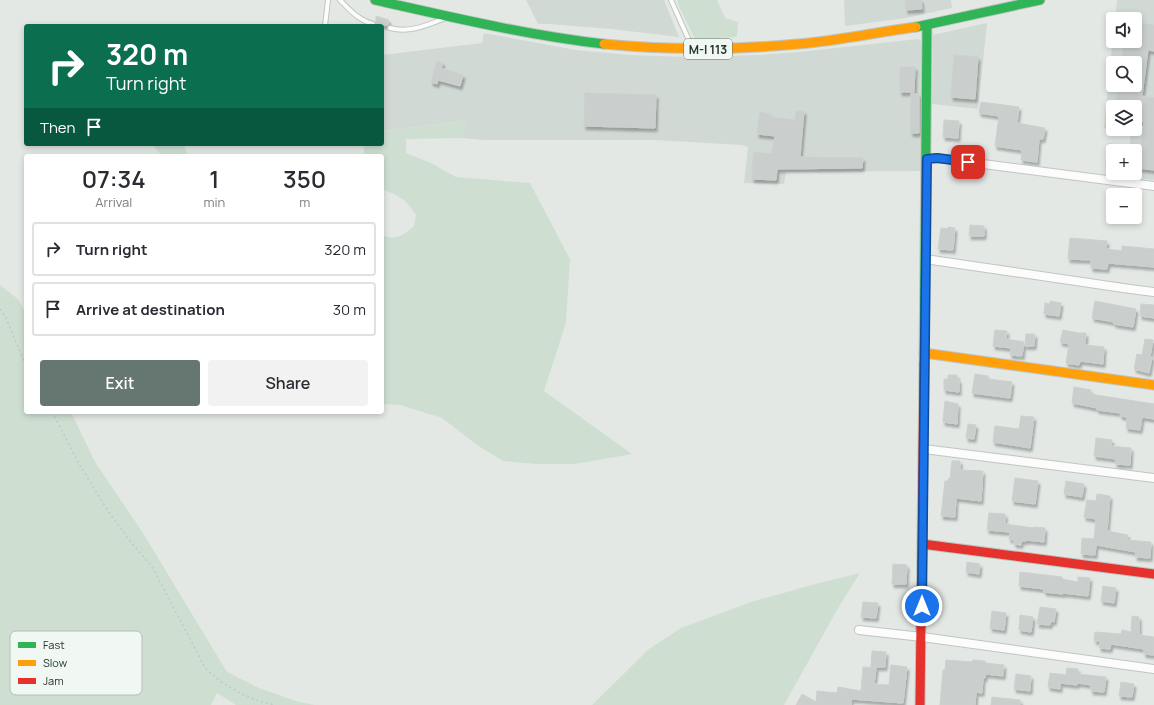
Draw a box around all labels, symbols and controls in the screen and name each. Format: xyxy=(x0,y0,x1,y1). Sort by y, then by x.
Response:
map controls xyxy=(1106,12,1142,224)
button: sound xyxy=(1106,12,1142,48)
text: 320 m xyxy=(106,35,188,73)
road number: M-I 113 xyxy=(684,39,732,59)
icon: right xyxy=(40,40,92,92)
button: search xyxy=(1106,56,1142,92)
text: Turn right xyxy=(106,71,187,95)
button: layers xyxy=(1106,100,1142,136)
icon: arrive xyxy=(83,116,105,138)
text: Then xyxy=(40,117,75,138)
button: + xyxy=(1106,144,1142,180)
pin xyxy=(951,145,985,179)
icon: arrive xyxy=(957,151,979,173)
text: 07:34 xyxy=(82,162,146,195)
text: 1 xyxy=(209,162,220,195)
text: 350 xyxy=(283,162,326,195)
button: − xyxy=(1106,188,1142,224)
text: Arrival xyxy=(95,193,132,211)
text: min xyxy=(204,193,225,211)
text: m xyxy=(299,193,310,211)
icon: right xyxy=(42,238,64,260)
text: Turn right xyxy=(76,239,147,260)
text: 320 m xyxy=(324,239,366,260)
icon: arrive xyxy=(42,298,64,320)
text: Arrive at destination xyxy=(76,299,225,320)
text: 30 m xyxy=(333,299,366,320)
button: Exit xyxy=(40,360,200,406)
button: Share xyxy=(208,360,368,406)
position arrow xyxy=(901,585,943,627)
legend xyxy=(10,631,142,695)
text: Fast xyxy=(43,637,65,652)
text: Slow xyxy=(43,655,68,670)
text: Jam xyxy=(43,673,64,688)

